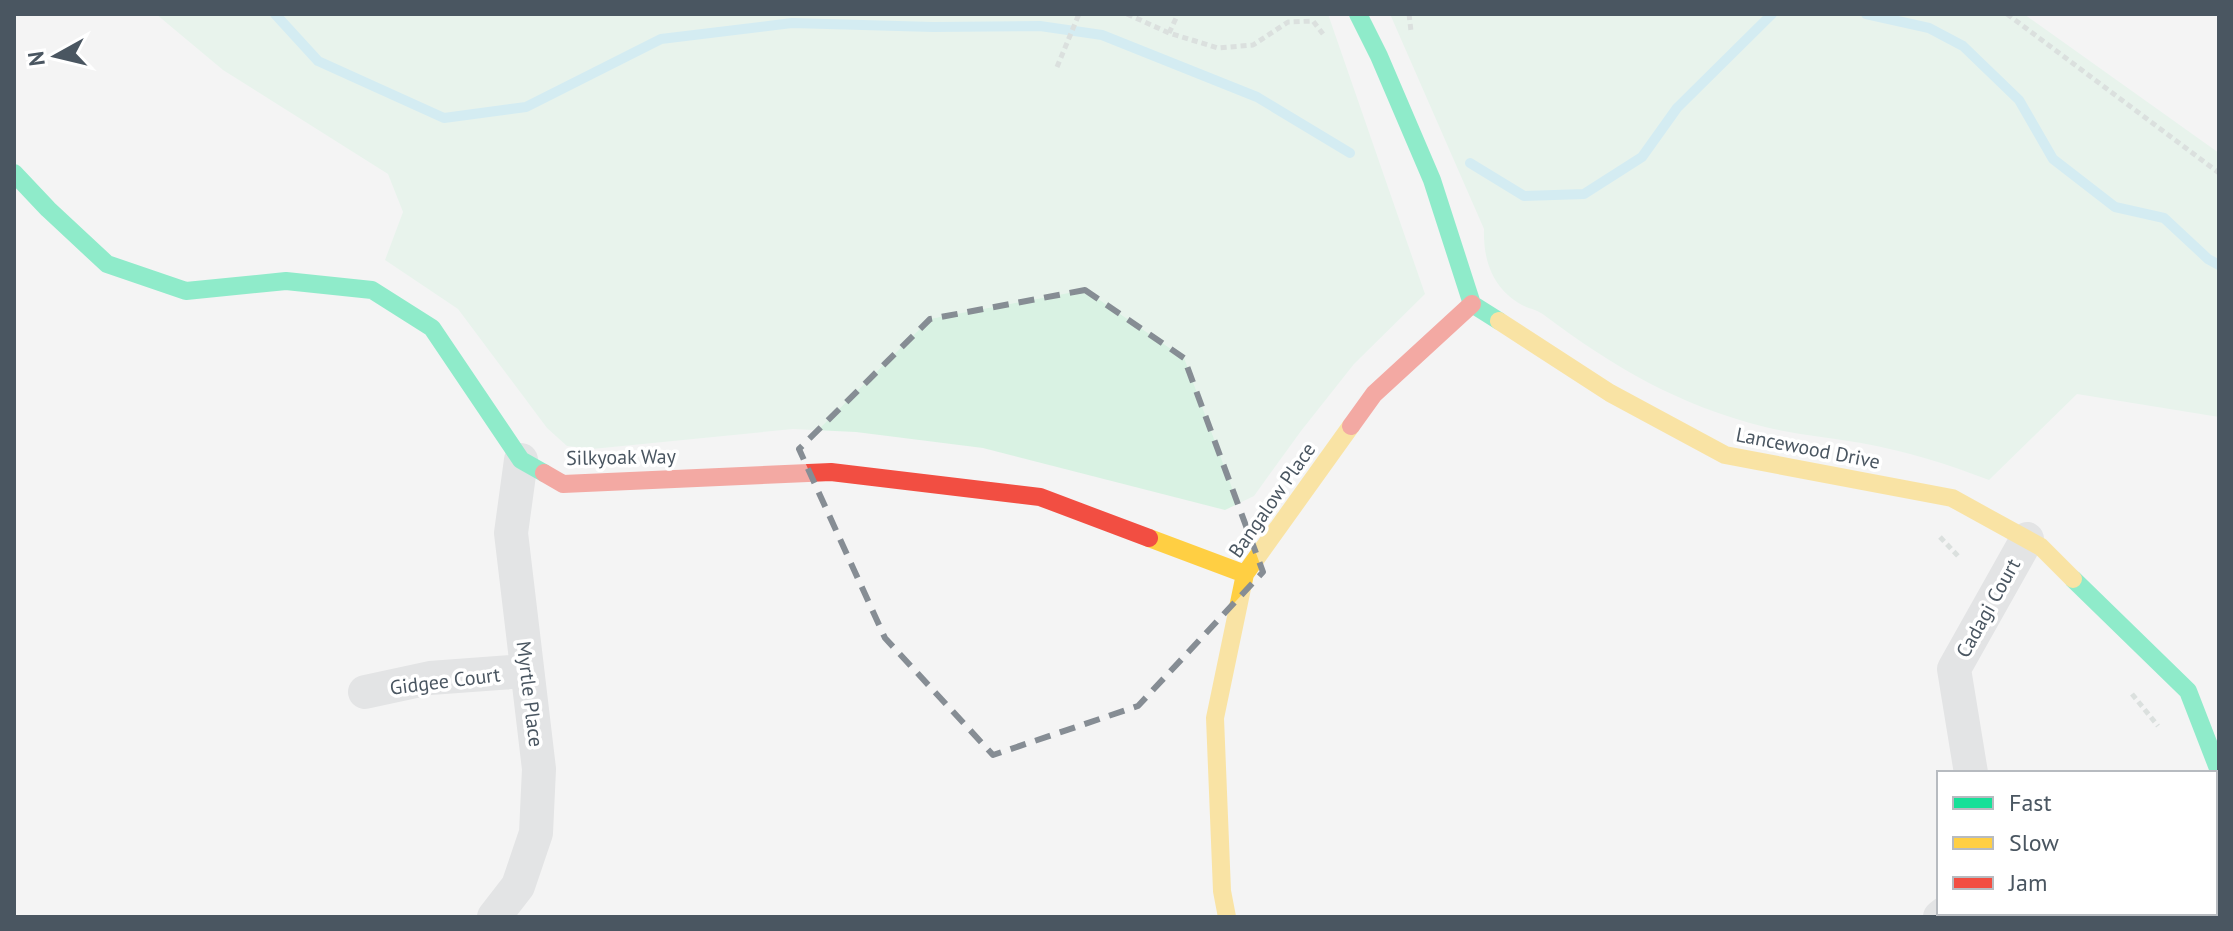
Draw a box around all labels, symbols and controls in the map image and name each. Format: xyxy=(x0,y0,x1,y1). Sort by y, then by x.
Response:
north arrow xyxy=(16,16,96,96)
text: N xyxy=(21,50,51,68)
street label: Lancewood Drive xyxy=(1734,421,1882,475)
street label: Bangalow Place xyxy=(1223,437,1321,563)
street label: Silkyoak Way xyxy=(566,443,677,471)
street label: Cadagi Court xyxy=(1950,554,2026,662)
street label: Myrtle Place xyxy=(511,640,549,748)
street label: Gidgee Court xyxy=(388,661,502,701)
legend xyxy=(1937,771,2217,915)
text: Fast xyxy=(2009,787,2052,818)
text: Slow xyxy=(2009,827,2059,858)
text: Jam xyxy=(2008,867,2047,898)

